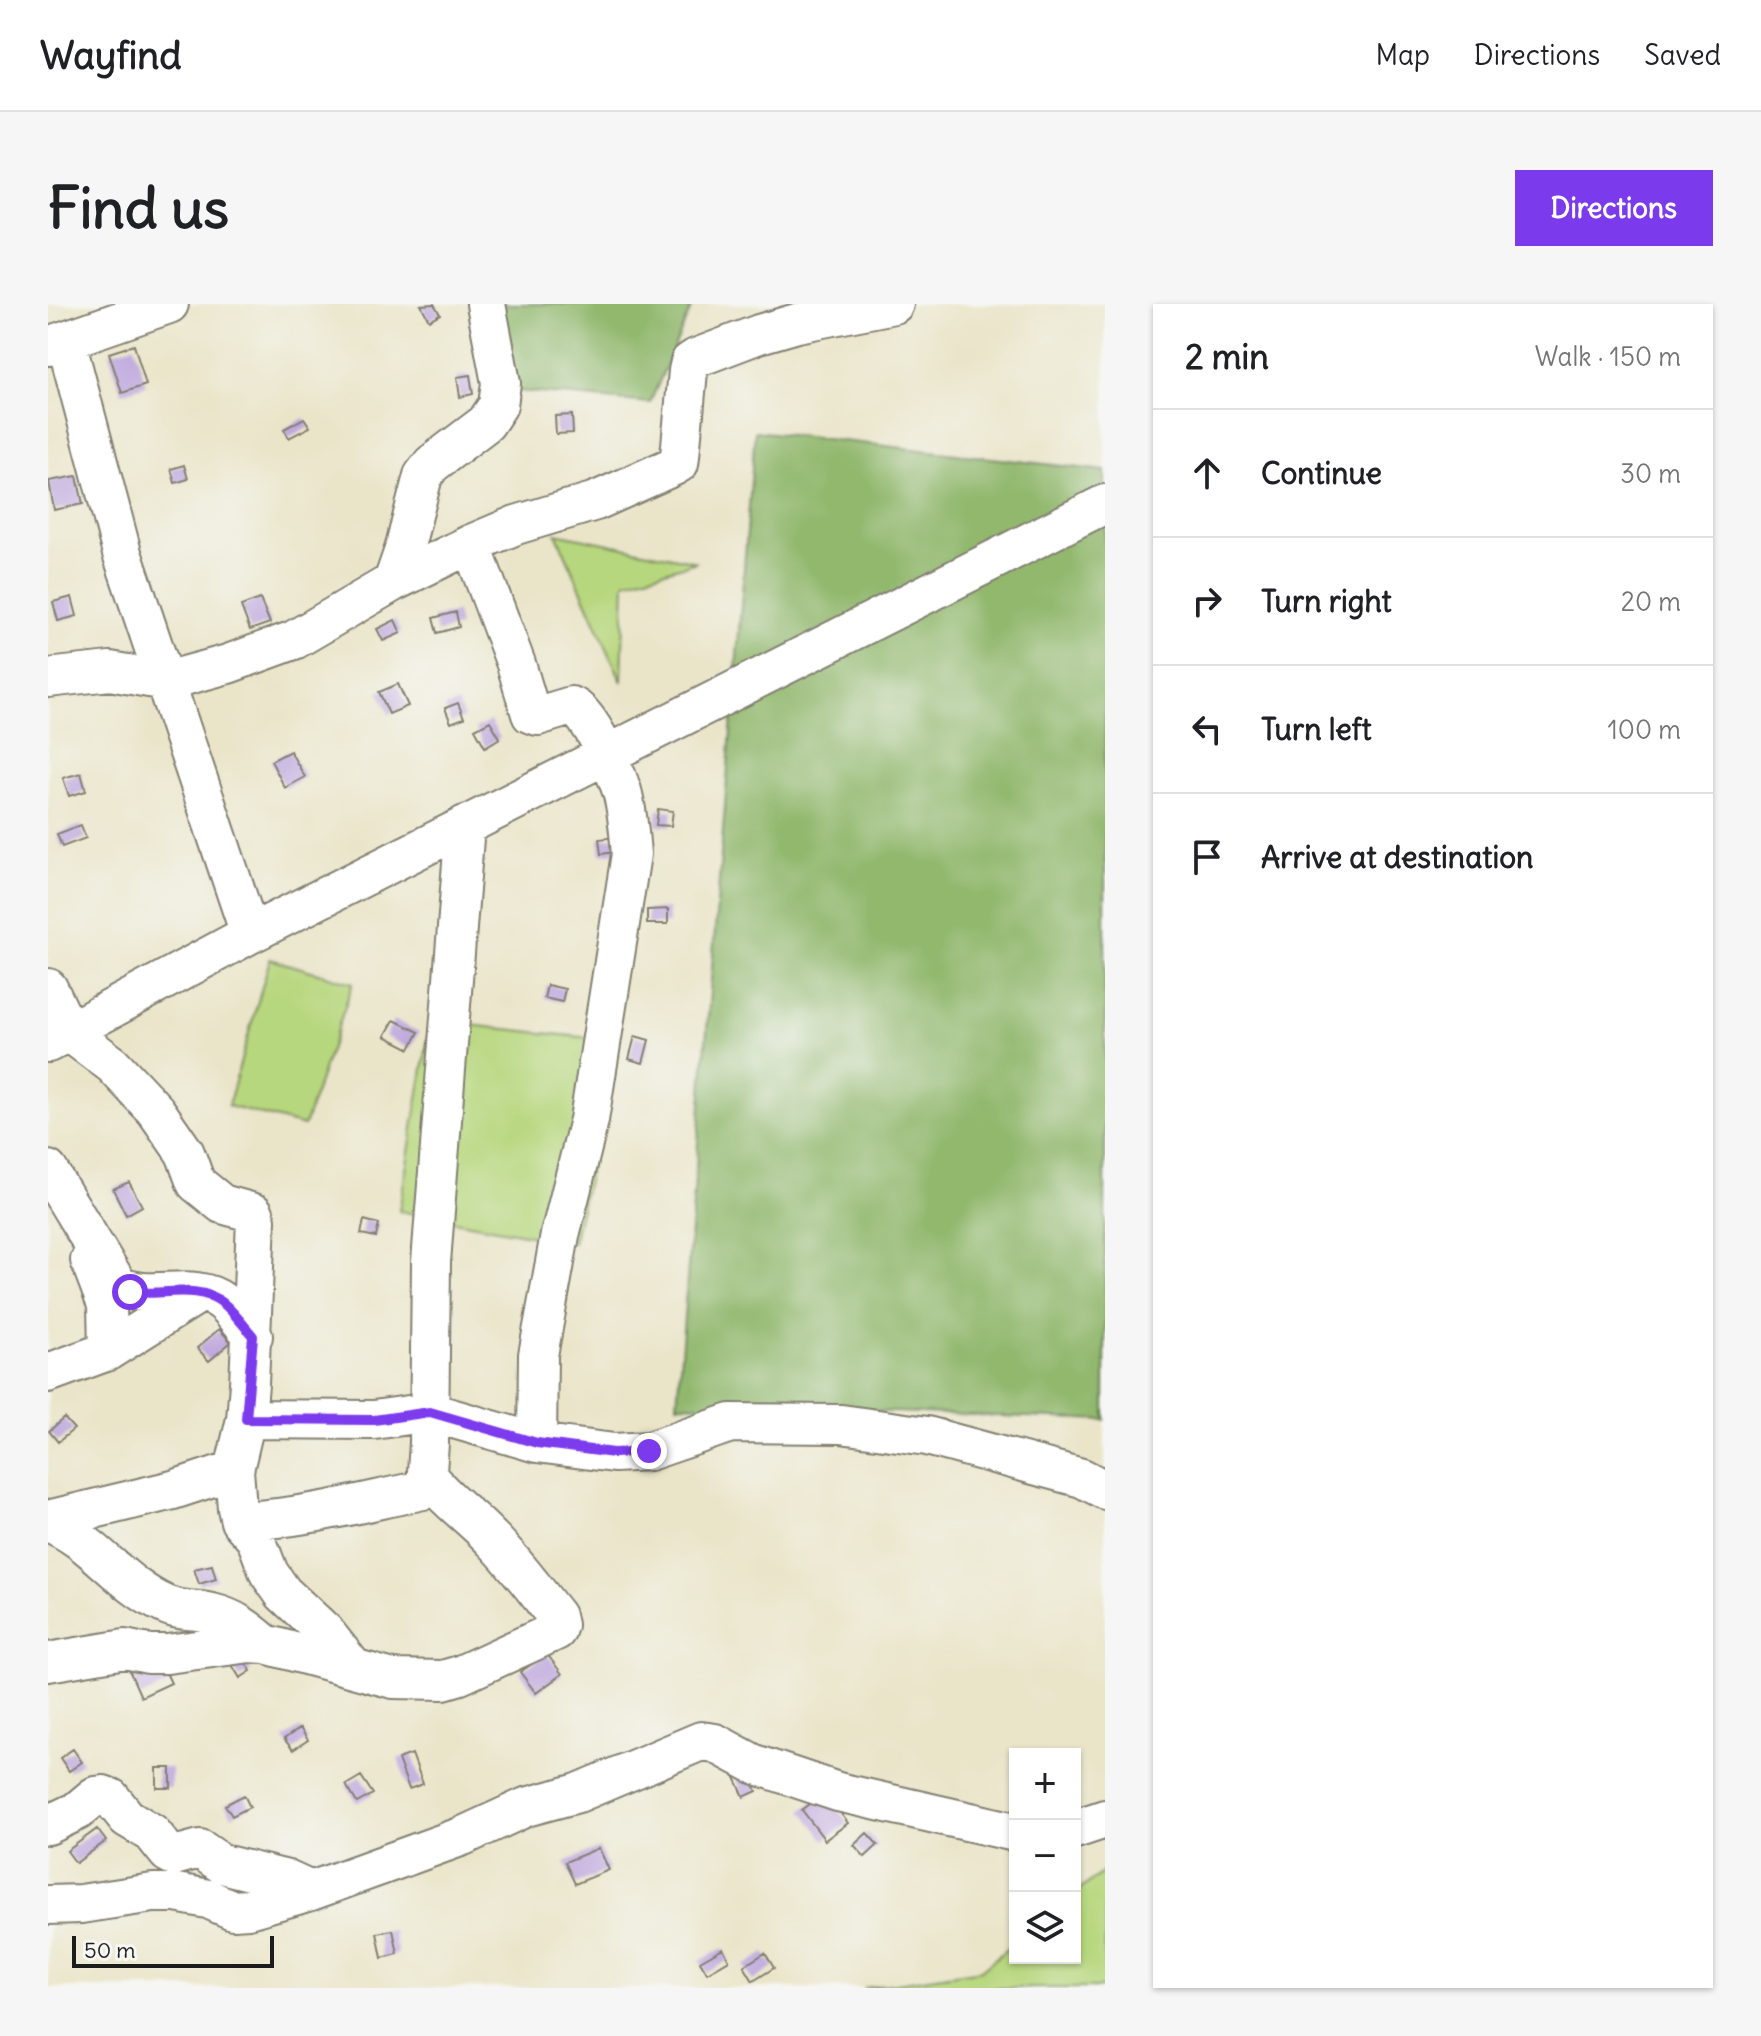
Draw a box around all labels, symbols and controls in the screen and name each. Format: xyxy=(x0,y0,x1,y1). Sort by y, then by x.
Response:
text: Wayfind xyxy=(40,32,182,79)
text: Map xyxy=(1375,37,1430,73)
text: Directions xyxy=(1474,37,1600,73)
text: Saved xyxy=(1644,37,1721,73)
button: Directions xyxy=(1515,170,1713,246)
text: Find us xyxy=(48,173,229,243)
text: 2 min xyxy=(1185,335,1269,378)
text: Walk · 150 m xyxy=(1535,340,1681,373)
icon: ahead xyxy=(1185,451,1229,495)
text: Continue xyxy=(1261,454,1382,492)
text: 30 m xyxy=(1620,457,1681,490)
icon: right xyxy=(1185,579,1229,623)
text: Turn right xyxy=(1261,582,1392,620)
text: 20 m xyxy=(1621,585,1681,618)
icon: left xyxy=(1185,707,1229,751)
text: Turn left xyxy=(1261,710,1372,748)
text: 100 m xyxy=(1607,713,1681,746)
icon: arrive xyxy=(1185,835,1229,879)
text: Arrive at destination xyxy=(1261,838,1533,876)
route start xyxy=(112,1274,148,1310)
route end xyxy=(631,1433,667,1469)
map controls xyxy=(1009,1748,1081,1964)
button: + xyxy=(1009,1748,1081,1820)
button: − xyxy=(1009,1820,1081,1892)
button: layers xyxy=(1009,1892,1081,1964)
scale bar xyxy=(72,1932,274,1968)
text: 50 m xyxy=(84,1936,136,1964)

